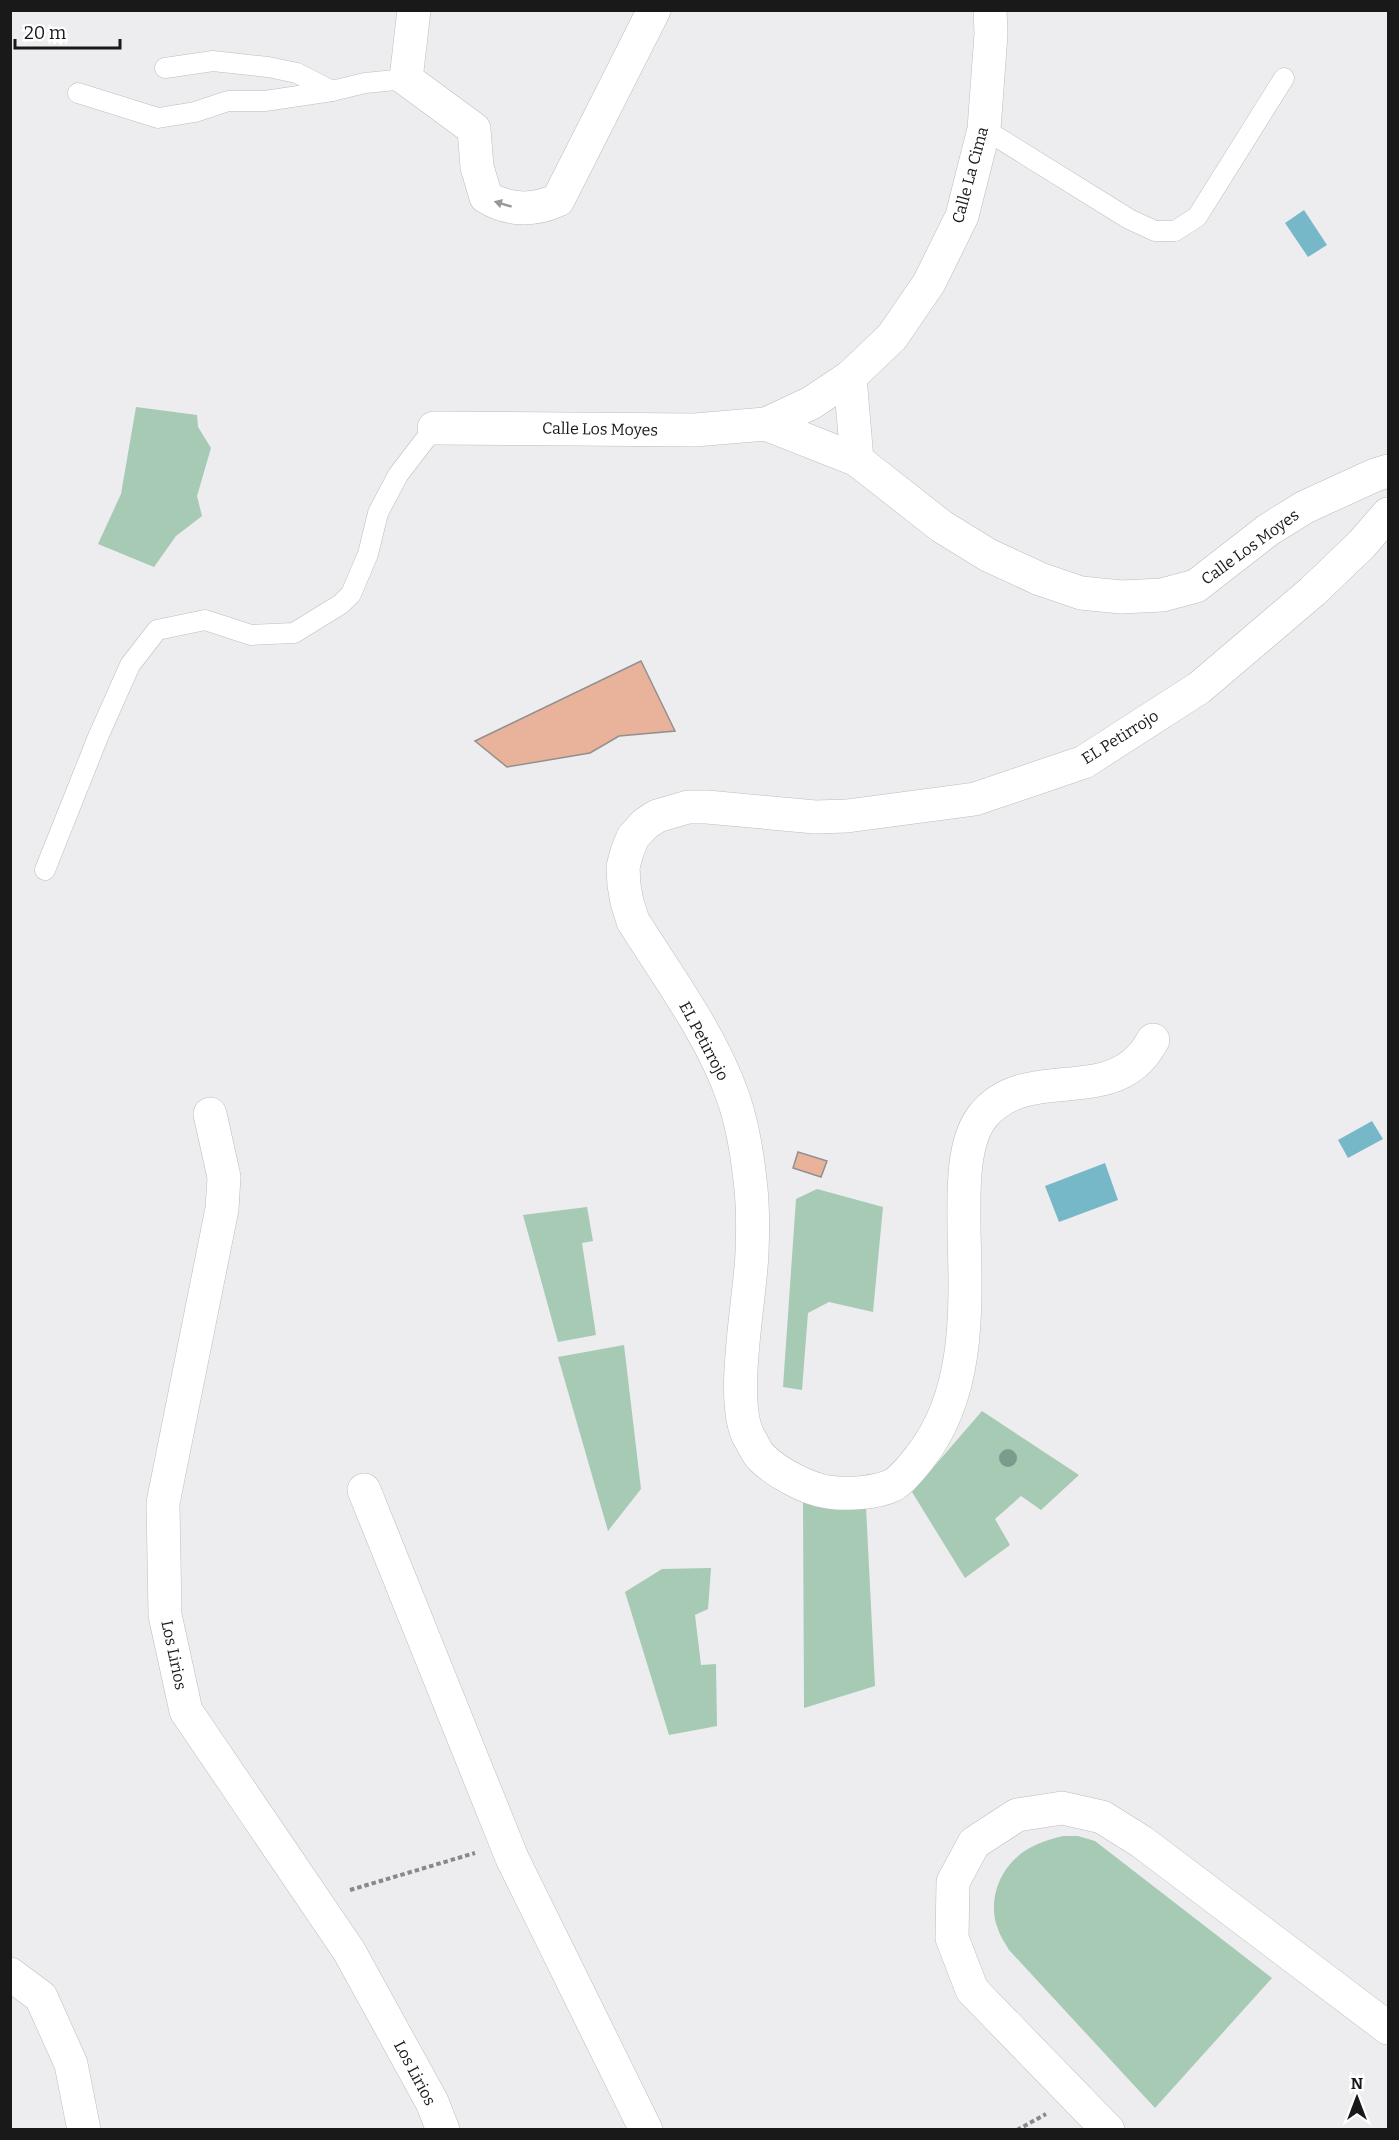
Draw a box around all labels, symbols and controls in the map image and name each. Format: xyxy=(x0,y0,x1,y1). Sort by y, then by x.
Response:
scale bar xyxy=(15,12,120,50)
text: 20 m xyxy=(24,22,66,44)
street label: Calle La Cima xyxy=(948,124,992,225)
one-way arrow xyxy=(493,199,511,208)
street label: Calle Los Moyes xyxy=(542,418,658,440)
street label: Calle Los Moyes xyxy=(1197,505,1303,589)
street label: EL Petirrojo xyxy=(1078,706,1162,768)
street label: EL Petirrojo xyxy=(675,998,733,1084)
street label: Los Lirios xyxy=(157,1619,191,1691)
street label: Los Lirios xyxy=(390,2037,440,2109)
north arrow xyxy=(1327,2068,1387,2128)
text: N xyxy=(1351,2074,1363,2093)

